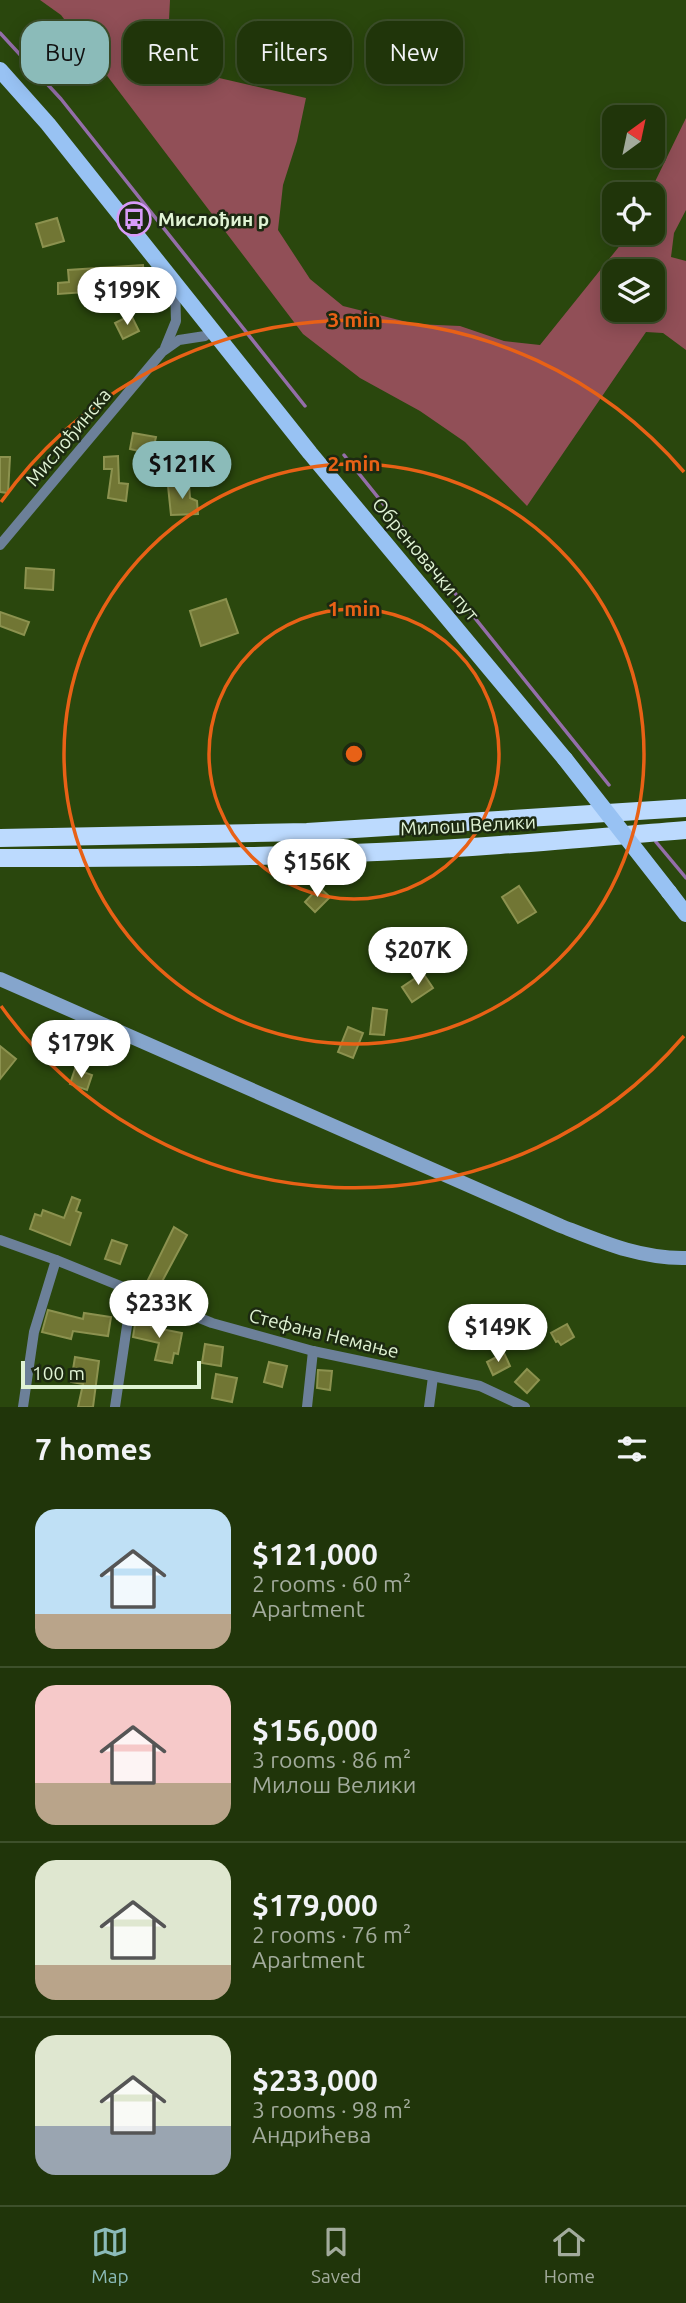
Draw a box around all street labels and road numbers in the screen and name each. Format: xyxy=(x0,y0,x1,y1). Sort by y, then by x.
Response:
street label: Мислођинска xyxy=(21,384,115,490)
street label: Обреновачки пут xyxy=(368,493,484,626)
street label: Милош Велики xyxy=(400,810,536,840)
street label: Стефана Немање xyxy=(247,1304,401,1362)

